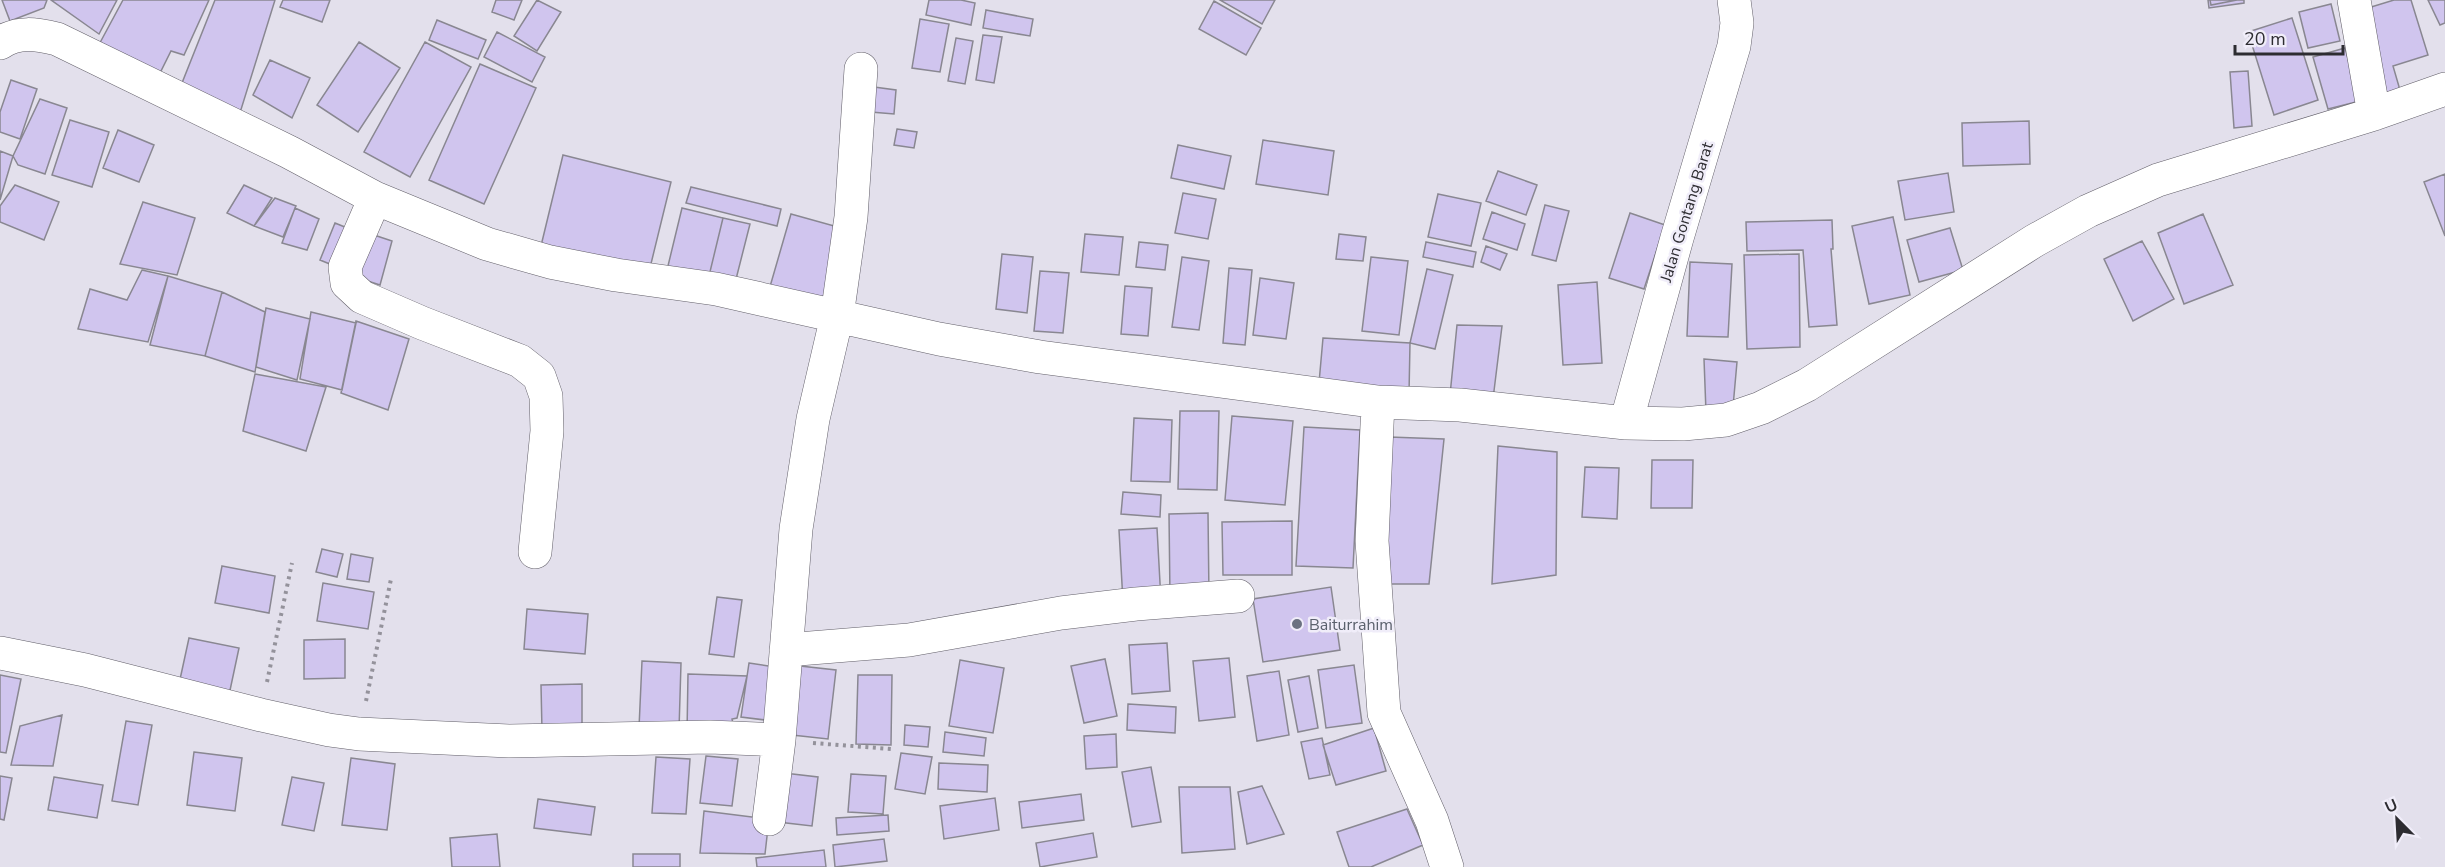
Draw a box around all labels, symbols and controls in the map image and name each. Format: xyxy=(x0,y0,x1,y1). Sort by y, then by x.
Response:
scale bar xyxy=(2235,18,2343,56)
text: 20 m xyxy=(2244,27,2286,51)
street label: Jalan Gontang Barat xyxy=(1655,139,1719,286)
place label: Baiturrahim xyxy=(1309,614,1393,636)
marker: Baiturrahim xyxy=(1290,617,1304,631)
north arrow xyxy=(2367,789,2427,849)
text: U xyxy=(2381,794,2401,819)

